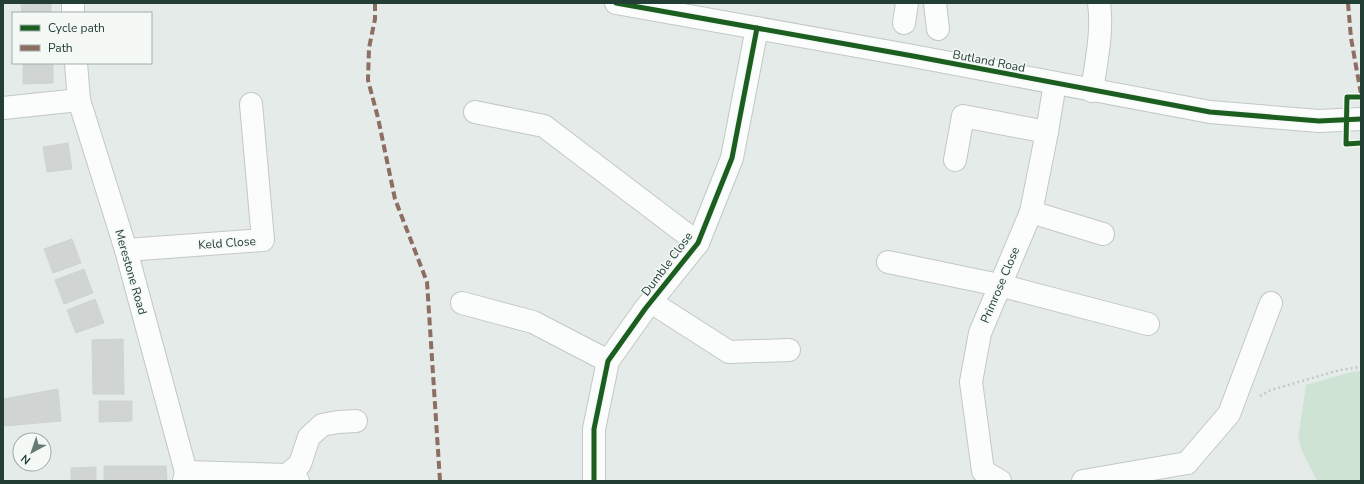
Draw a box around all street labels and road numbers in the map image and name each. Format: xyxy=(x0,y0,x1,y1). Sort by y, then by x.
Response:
street label: Butland Road xyxy=(951,46,1027,76)
street label: Merestone Road xyxy=(111,228,151,316)
street label: Dumble Close xyxy=(638,229,696,299)
street label: Keld Close xyxy=(198,233,256,253)
street label: Primrose Close xyxy=(977,244,1023,326)

